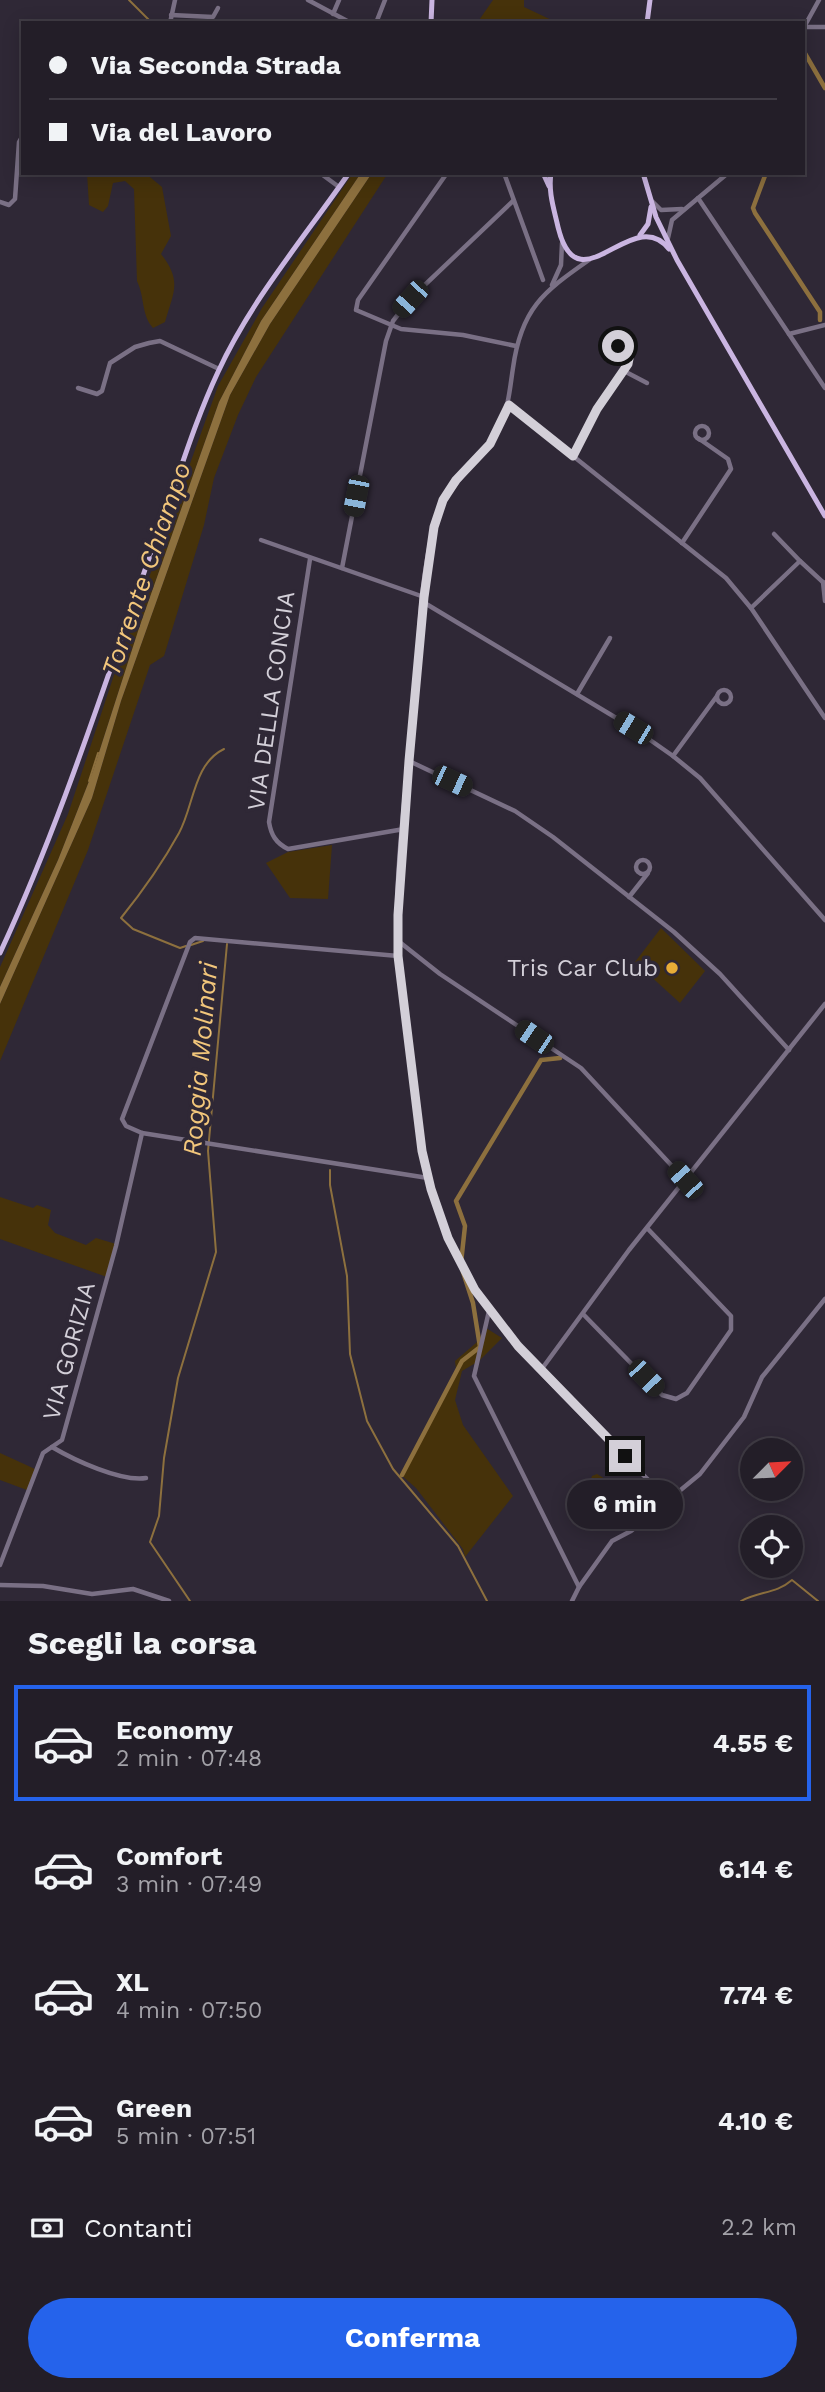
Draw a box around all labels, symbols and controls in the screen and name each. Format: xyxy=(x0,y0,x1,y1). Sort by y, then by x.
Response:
text: Via Seconda Strada xyxy=(91,50,341,80)
text: Via del Lavoro xyxy=(91,117,272,147)
car xyxy=(389,276,432,322)
route start xyxy=(602,330,634,362)
water label: Torrente Chiampo xyxy=(95,458,197,680)
car xyxy=(342,473,371,519)
street label: VIA DELLA CONCIA xyxy=(242,589,300,813)
car xyxy=(610,708,657,748)
car xyxy=(429,763,476,799)
place label: Tris Car Club xyxy=(507,954,658,982)
water label: Roggia Molinari xyxy=(177,959,224,1157)
marker: Tris Car Club xyxy=(664,960,680,976)
car xyxy=(511,1017,558,1057)
car xyxy=(664,1157,707,1203)
street label: VIA GORIZIA xyxy=(37,1279,101,1423)
car xyxy=(624,1356,669,1400)
north arrow xyxy=(740,1438,803,1502)
map controls xyxy=(740,1438,803,1578)
route end xyxy=(609,1440,641,1472)
callout: 6 min xyxy=(567,1480,683,1530)
text: 6 min xyxy=(593,1491,657,1518)
button: locate xyxy=(740,1515,803,1578)
text: Scegli la corsa xyxy=(28,1624,257,1662)
icon: car xyxy=(32,1712,95,1775)
text: Economy xyxy=(116,1715,233,1745)
text: 4.55 € xyxy=(713,1728,793,1758)
text: 2 min · 07:48 xyxy=(116,1745,262,1772)
icon: car xyxy=(32,1838,95,1901)
text: Comfort xyxy=(116,1841,222,1871)
text: 6.14 € xyxy=(718,1854,793,1884)
text: 3 min · 07:49 xyxy=(116,1871,262,1898)
icon: car xyxy=(32,1964,95,2027)
text: XL xyxy=(116,1967,149,1997)
text: 7.74 € xyxy=(720,1980,793,2010)
text: 4 min · 07:50 xyxy=(116,1997,262,2024)
icon: car xyxy=(32,2090,95,2153)
text: Green xyxy=(116,2093,192,2123)
text: 4.10 € xyxy=(718,2106,793,2136)
text: 5 min · 07:51 xyxy=(116,2123,256,2150)
icon: cash xyxy=(28,2209,66,2247)
text: Contanti xyxy=(84,2213,193,2243)
text: 2.2 km xyxy=(721,2214,797,2241)
button: Conferma xyxy=(28,2298,797,2378)

